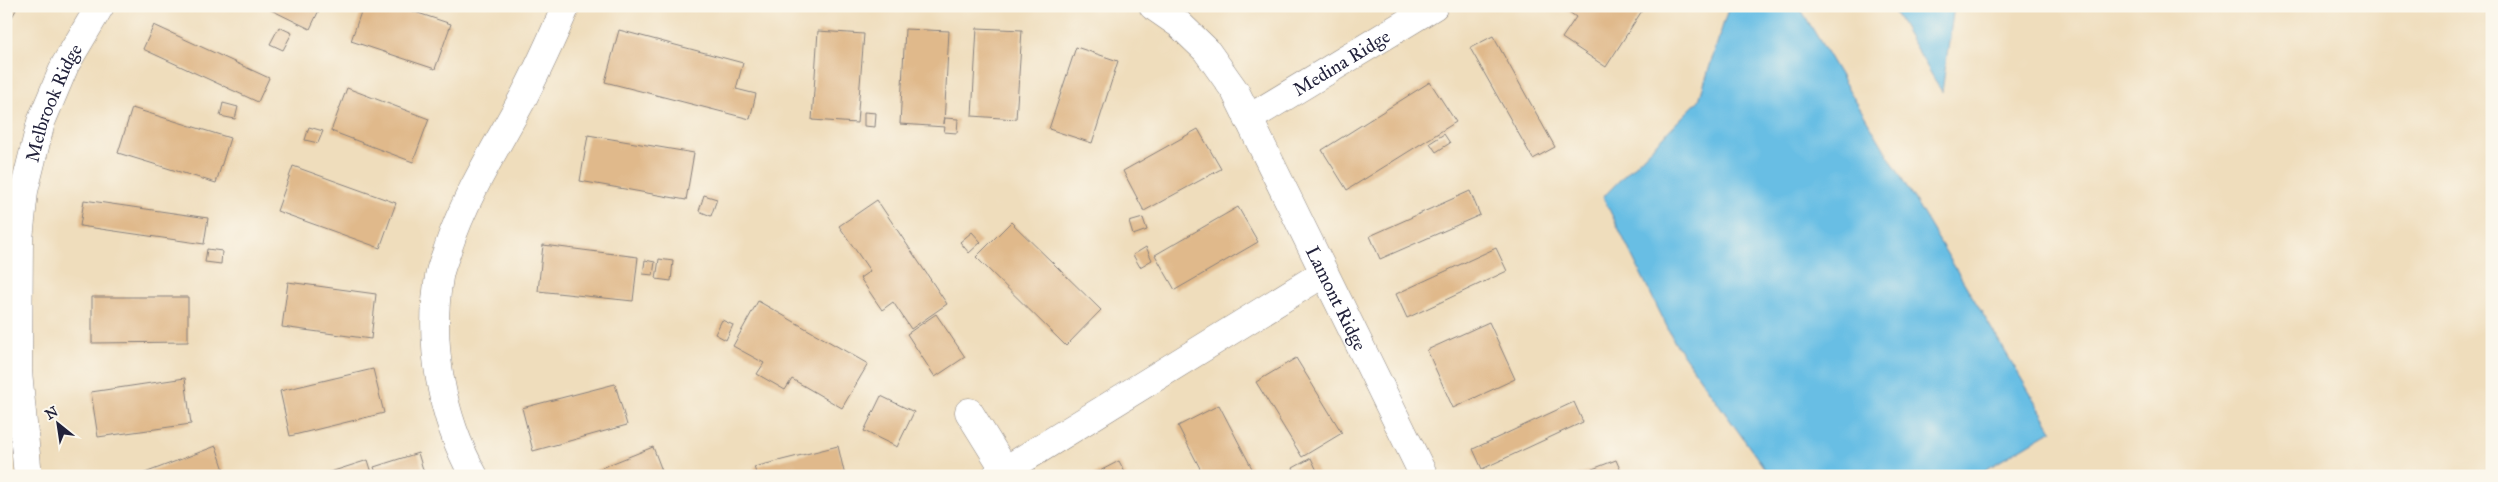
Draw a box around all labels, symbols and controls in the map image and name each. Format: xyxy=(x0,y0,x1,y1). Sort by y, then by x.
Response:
street label: Medina Ridge xyxy=(1289,25,1394,101)
street label: Melbrook Ridge xyxy=(21,39,87,164)
street label: Lamont Ridge xyxy=(1301,242,1372,354)
north arrow xyxy=(32,400,82,450)
text: N xyxy=(42,403,61,424)

